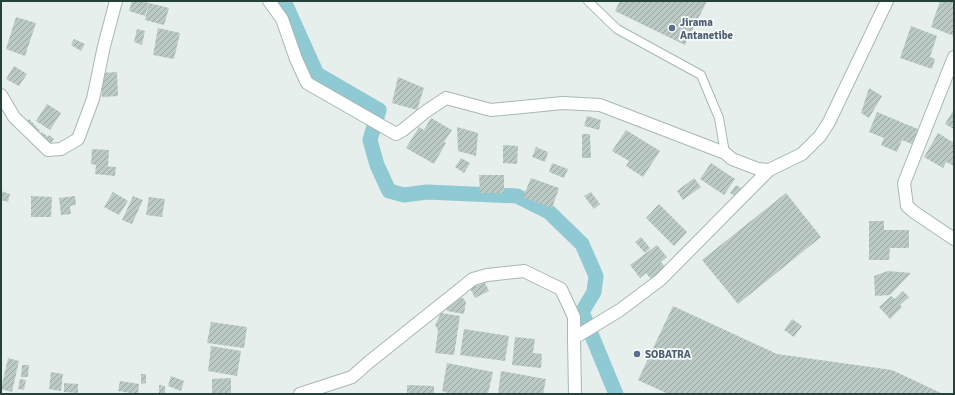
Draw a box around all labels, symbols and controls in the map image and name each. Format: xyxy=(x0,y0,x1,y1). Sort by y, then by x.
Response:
place label: Jirama Antanetibe xyxy=(680,16,734,42)
marker: Jirama Antanetibe xyxy=(667,23,677,33)
place label: SOBATRA xyxy=(645,348,691,361)
marker: SOBATRA xyxy=(632,349,642,359)

